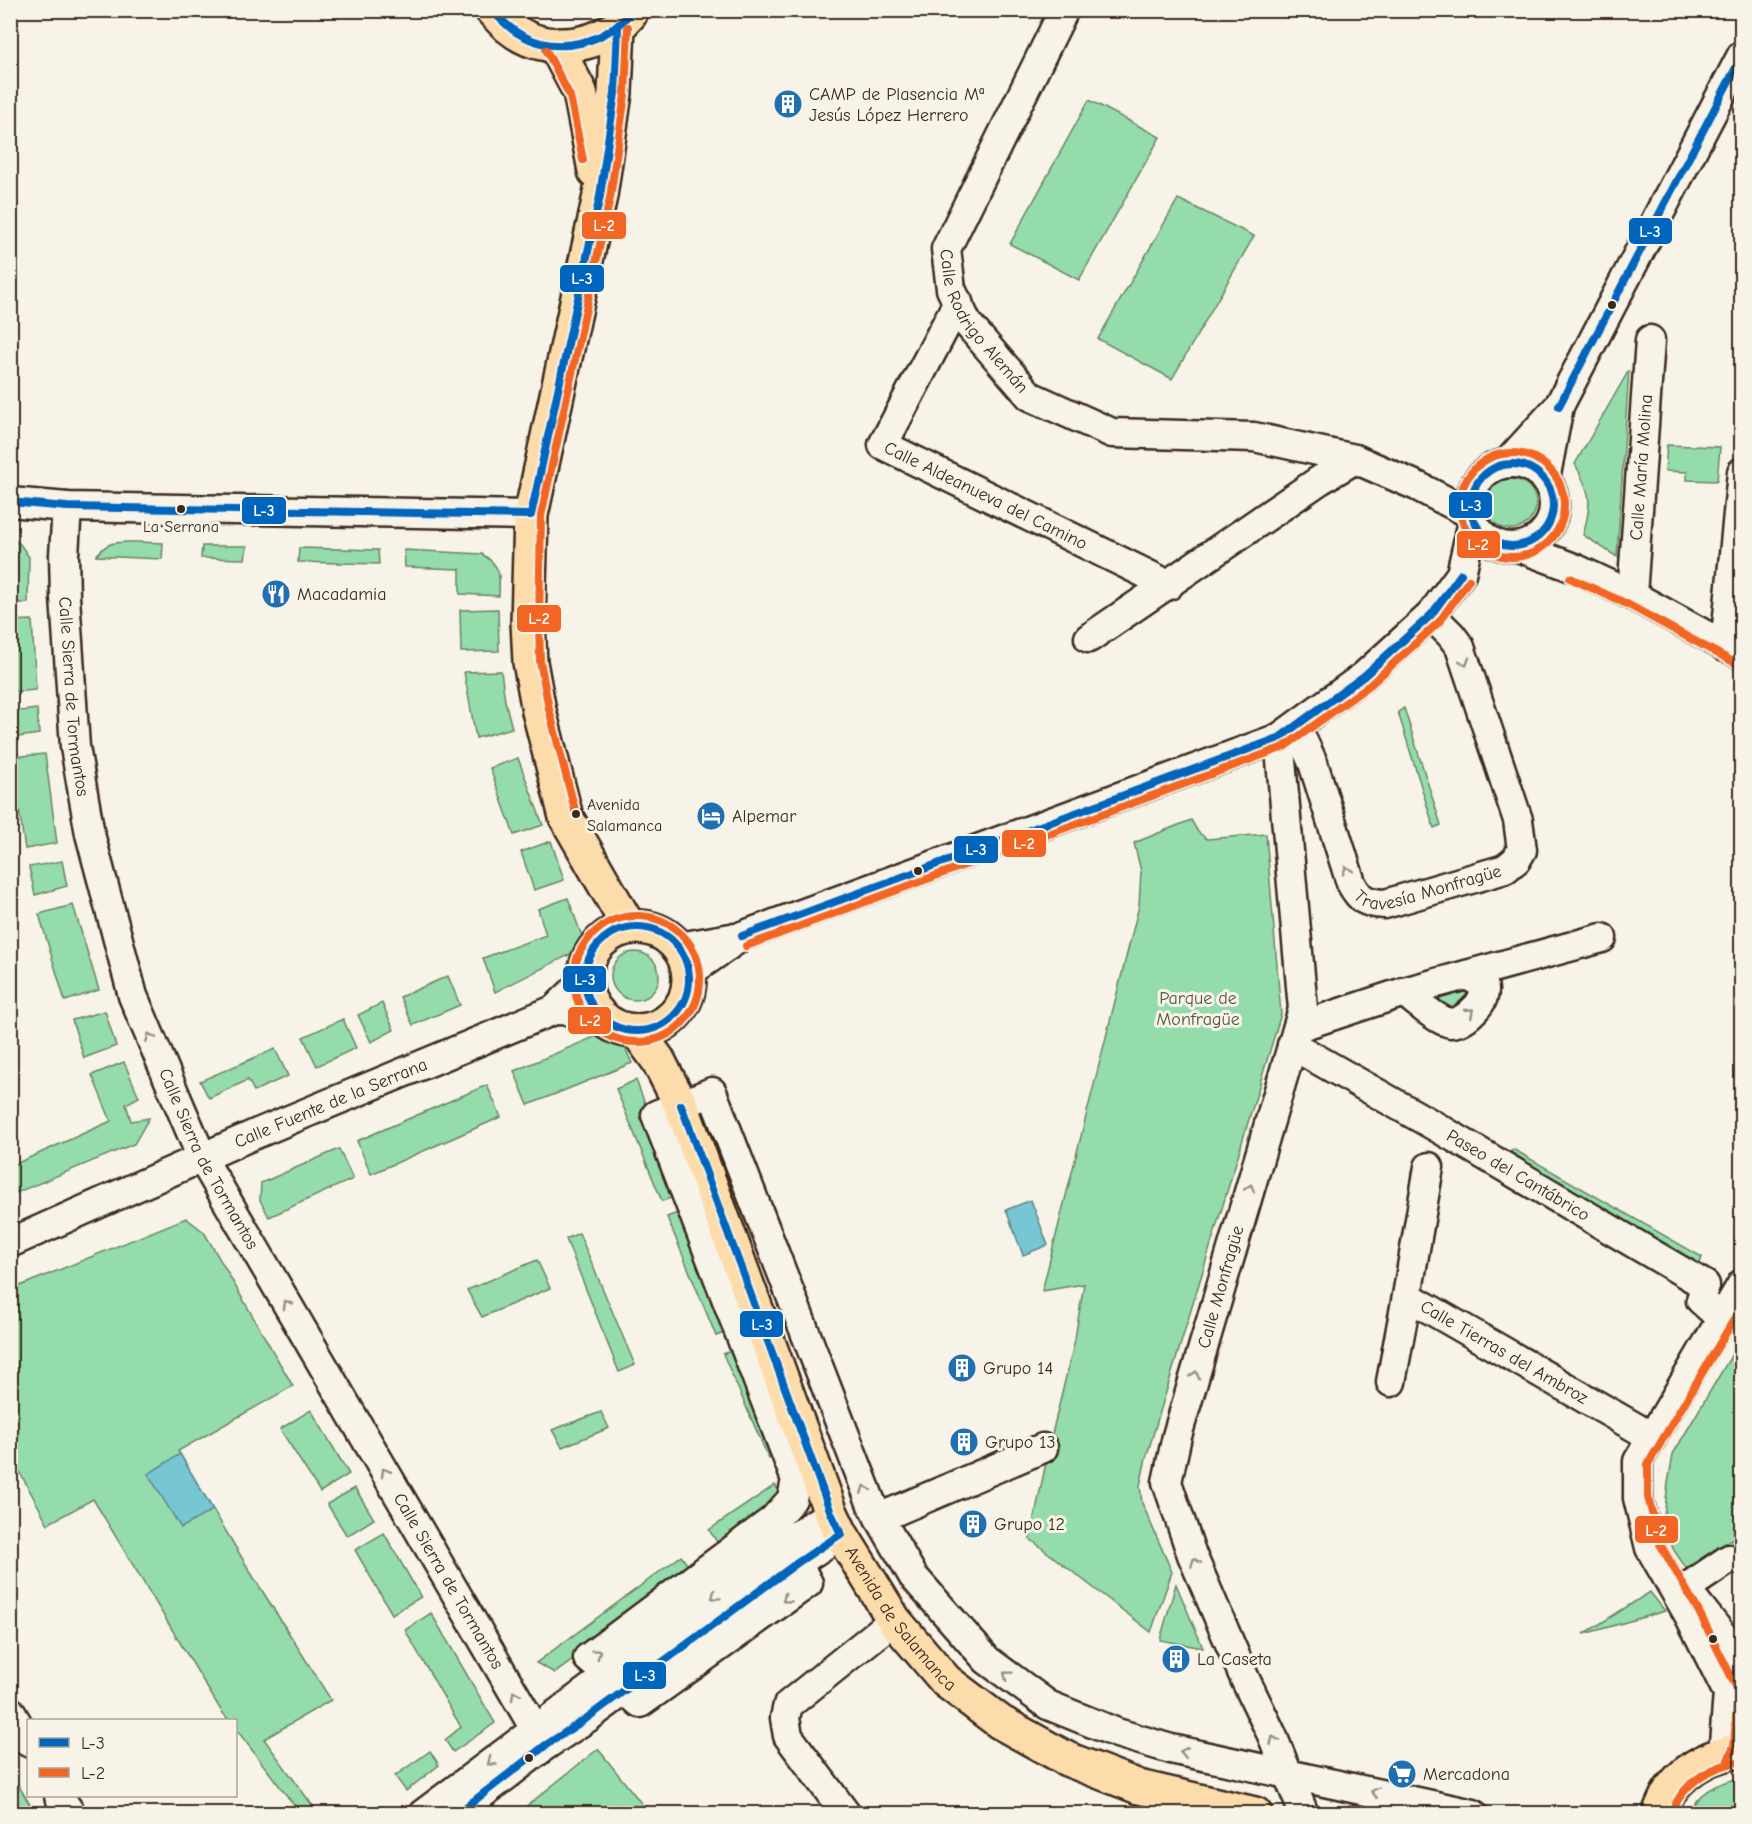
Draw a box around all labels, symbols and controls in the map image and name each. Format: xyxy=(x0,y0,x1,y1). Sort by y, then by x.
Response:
place label: CAMP de Plasencia Mª Jesús López Herrero xyxy=(809,84,985,126)
building icon: CAMP de Plasencia Mª Jesús López Herrero xyxy=(772,88,804,120)
line badge: L-2 xyxy=(581,211,627,240)
text: L-2 xyxy=(593,217,615,235)
line badge: L-3 xyxy=(1628,217,1673,245)
text: L-3 xyxy=(1639,223,1661,241)
street label: Calle Rodrigo Alemán xyxy=(936,248,1033,397)
line badge: L-3 xyxy=(559,264,605,293)
text: L-3 xyxy=(571,270,593,288)
unlabelled marker xyxy=(1606,299,1618,311)
street label: Calle María Molina xyxy=(1625,394,1657,541)
street label: Calle Aldeanueva del Camino xyxy=(881,437,1091,554)
line badge: L-3 xyxy=(1448,491,1493,519)
line badge: L-3 xyxy=(241,496,287,525)
text: L-3 xyxy=(1460,497,1482,515)
text: L-3 xyxy=(253,502,275,520)
marker: La Serrana xyxy=(175,503,187,515)
place label: La Serrana xyxy=(143,518,219,536)
line badge: L-2 xyxy=(1456,530,1501,559)
text: L-2 xyxy=(1467,536,1489,554)
restaurant icon: Macadamia xyxy=(260,578,292,610)
place label: Macadamia xyxy=(297,584,386,605)
street label: Calle Sierra de Tormantos xyxy=(55,596,94,798)
line badge: L-2 xyxy=(516,604,562,633)
text: L-2 xyxy=(528,610,550,628)
one-way arrow xyxy=(1458,656,1470,667)
place label: Avenida Salamanca xyxy=(587,796,662,835)
hotel icon: Alpemar xyxy=(695,800,727,832)
place label: Alpemar xyxy=(732,806,797,827)
marker: Avenida Salamanca xyxy=(570,808,582,820)
line badge: L-2 xyxy=(1001,829,1047,858)
line badge: L-3 xyxy=(953,835,999,864)
text: L-2 xyxy=(1013,835,1035,853)
text: L-3 xyxy=(965,841,987,859)
street label: Travesía Monfragüe xyxy=(1349,860,1504,915)
unlabelled marker xyxy=(912,865,924,877)
one-way arrow xyxy=(1342,865,1355,876)
line badge: L-3 xyxy=(562,965,607,993)
text: L-3 xyxy=(574,971,596,989)
park label: Parque de Monfragüe xyxy=(1156,988,1240,1030)
line badge: L-2 xyxy=(567,1006,612,1035)
one-way arrow xyxy=(1464,1009,1475,1020)
text: L-2 xyxy=(579,1012,601,1030)
one-way arrow xyxy=(145,1033,157,1044)
street label: Calle Fuente de la Serrana xyxy=(231,1053,430,1152)
street label: Calle Sierra de Tormantos xyxy=(154,1065,263,1253)
street label: Paseo del Cantábrico xyxy=(1443,1125,1594,1225)
one-way arrow xyxy=(1243,1183,1255,1194)
street label: Calle Monfragüe xyxy=(1193,1223,1249,1351)
street label: Calle Tierras del Ambroz xyxy=(1417,1295,1592,1408)
one-way arrow xyxy=(283,1300,294,1310)
line badge: L-3 xyxy=(739,1310,784,1338)
text: L-3 xyxy=(751,1316,773,1334)
building icon: Grupo 14 xyxy=(946,1352,978,1384)
place label: Grupo 14 xyxy=(983,1358,1053,1379)
one-way arrow xyxy=(1188,1370,1200,1381)
building icon: Grupo 13 xyxy=(948,1426,980,1458)
place label: Grupo 13 xyxy=(985,1432,1056,1453)
one-way arrow xyxy=(381,1468,392,1478)
one-way arrow xyxy=(860,1484,873,1494)
street label: Calle Sierra de Tormantos xyxy=(389,1489,508,1673)
building icon: Grupo 12 xyxy=(957,1508,989,1540)
place label: Grupo 12 xyxy=(994,1514,1065,1535)
line badge: L-2 xyxy=(1634,1515,1679,1544)
text: L-2 xyxy=(1645,1522,1667,1540)
street label: Avenida de Salamanca xyxy=(841,1542,960,1695)
one-way arrow xyxy=(1190,1557,1202,1568)
one-way arrow xyxy=(710,1588,721,1599)
one-way arrow xyxy=(781,1592,792,1603)
unlabelled marker xyxy=(1707,1633,1719,1645)
building icon: La Caseta xyxy=(1160,1643,1192,1675)
one-way arrow xyxy=(590,1649,601,1660)
place label: La Caseta xyxy=(1197,1649,1272,1670)
line badge: L-3 xyxy=(622,1661,667,1690)
text: L-3 xyxy=(634,1667,656,1685)
one-way arrow xyxy=(1003,1671,1014,1682)
one-way arrow xyxy=(511,1691,522,1701)
legend xyxy=(27,1719,237,1797)
text: L-3 xyxy=(81,1733,105,1754)
one-way arrow xyxy=(1269,1735,1281,1746)
one-way arrow xyxy=(1180,1746,1190,1759)
unlabelled marker xyxy=(523,1752,535,1764)
one-way arrow xyxy=(486,1754,497,1765)
supermarket icon: Mercadona xyxy=(1386,1758,1418,1790)
text: L-2 xyxy=(81,1763,105,1784)
place label: Mercadona xyxy=(1423,1764,1510,1785)
one-way arrow xyxy=(1370,1786,1380,1799)

